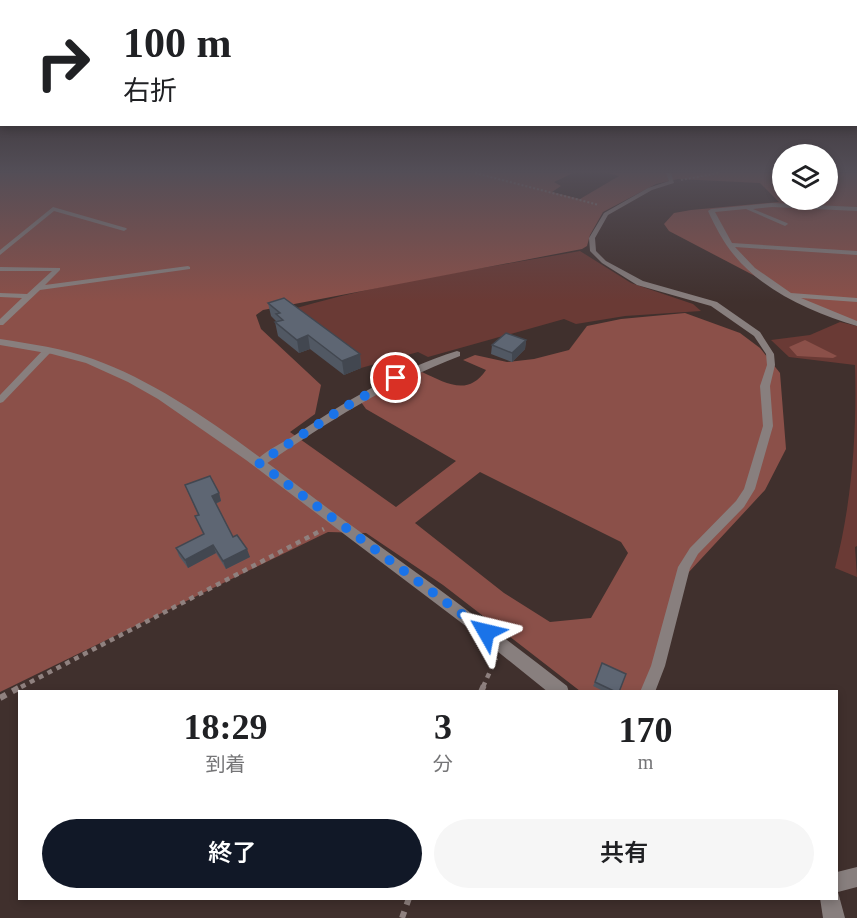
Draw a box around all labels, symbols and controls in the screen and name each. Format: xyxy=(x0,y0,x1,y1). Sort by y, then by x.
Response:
text: 100 m xyxy=(123,20,232,66)
icon: right xyxy=(24,24,102,102)
text: 右折 xyxy=(123,76,177,106)
map controls xyxy=(772,144,838,210)
button: layers xyxy=(772,144,838,210)
pin xyxy=(370,352,421,403)
icon: arrive xyxy=(379,361,412,394)
position arrow xyxy=(454,600,518,664)
text: 18:29 xyxy=(184,707,268,747)
text: 3 xyxy=(434,707,452,747)
text: 170 xyxy=(619,710,673,750)
text: m xyxy=(638,751,653,773)
text: 到着 xyxy=(206,753,246,775)
text: 分 xyxy=(433,753,453,775)
button: 終了 xyxy=(42,819,422,888)
button: 共有 xyxy=(434,819,814,888)

